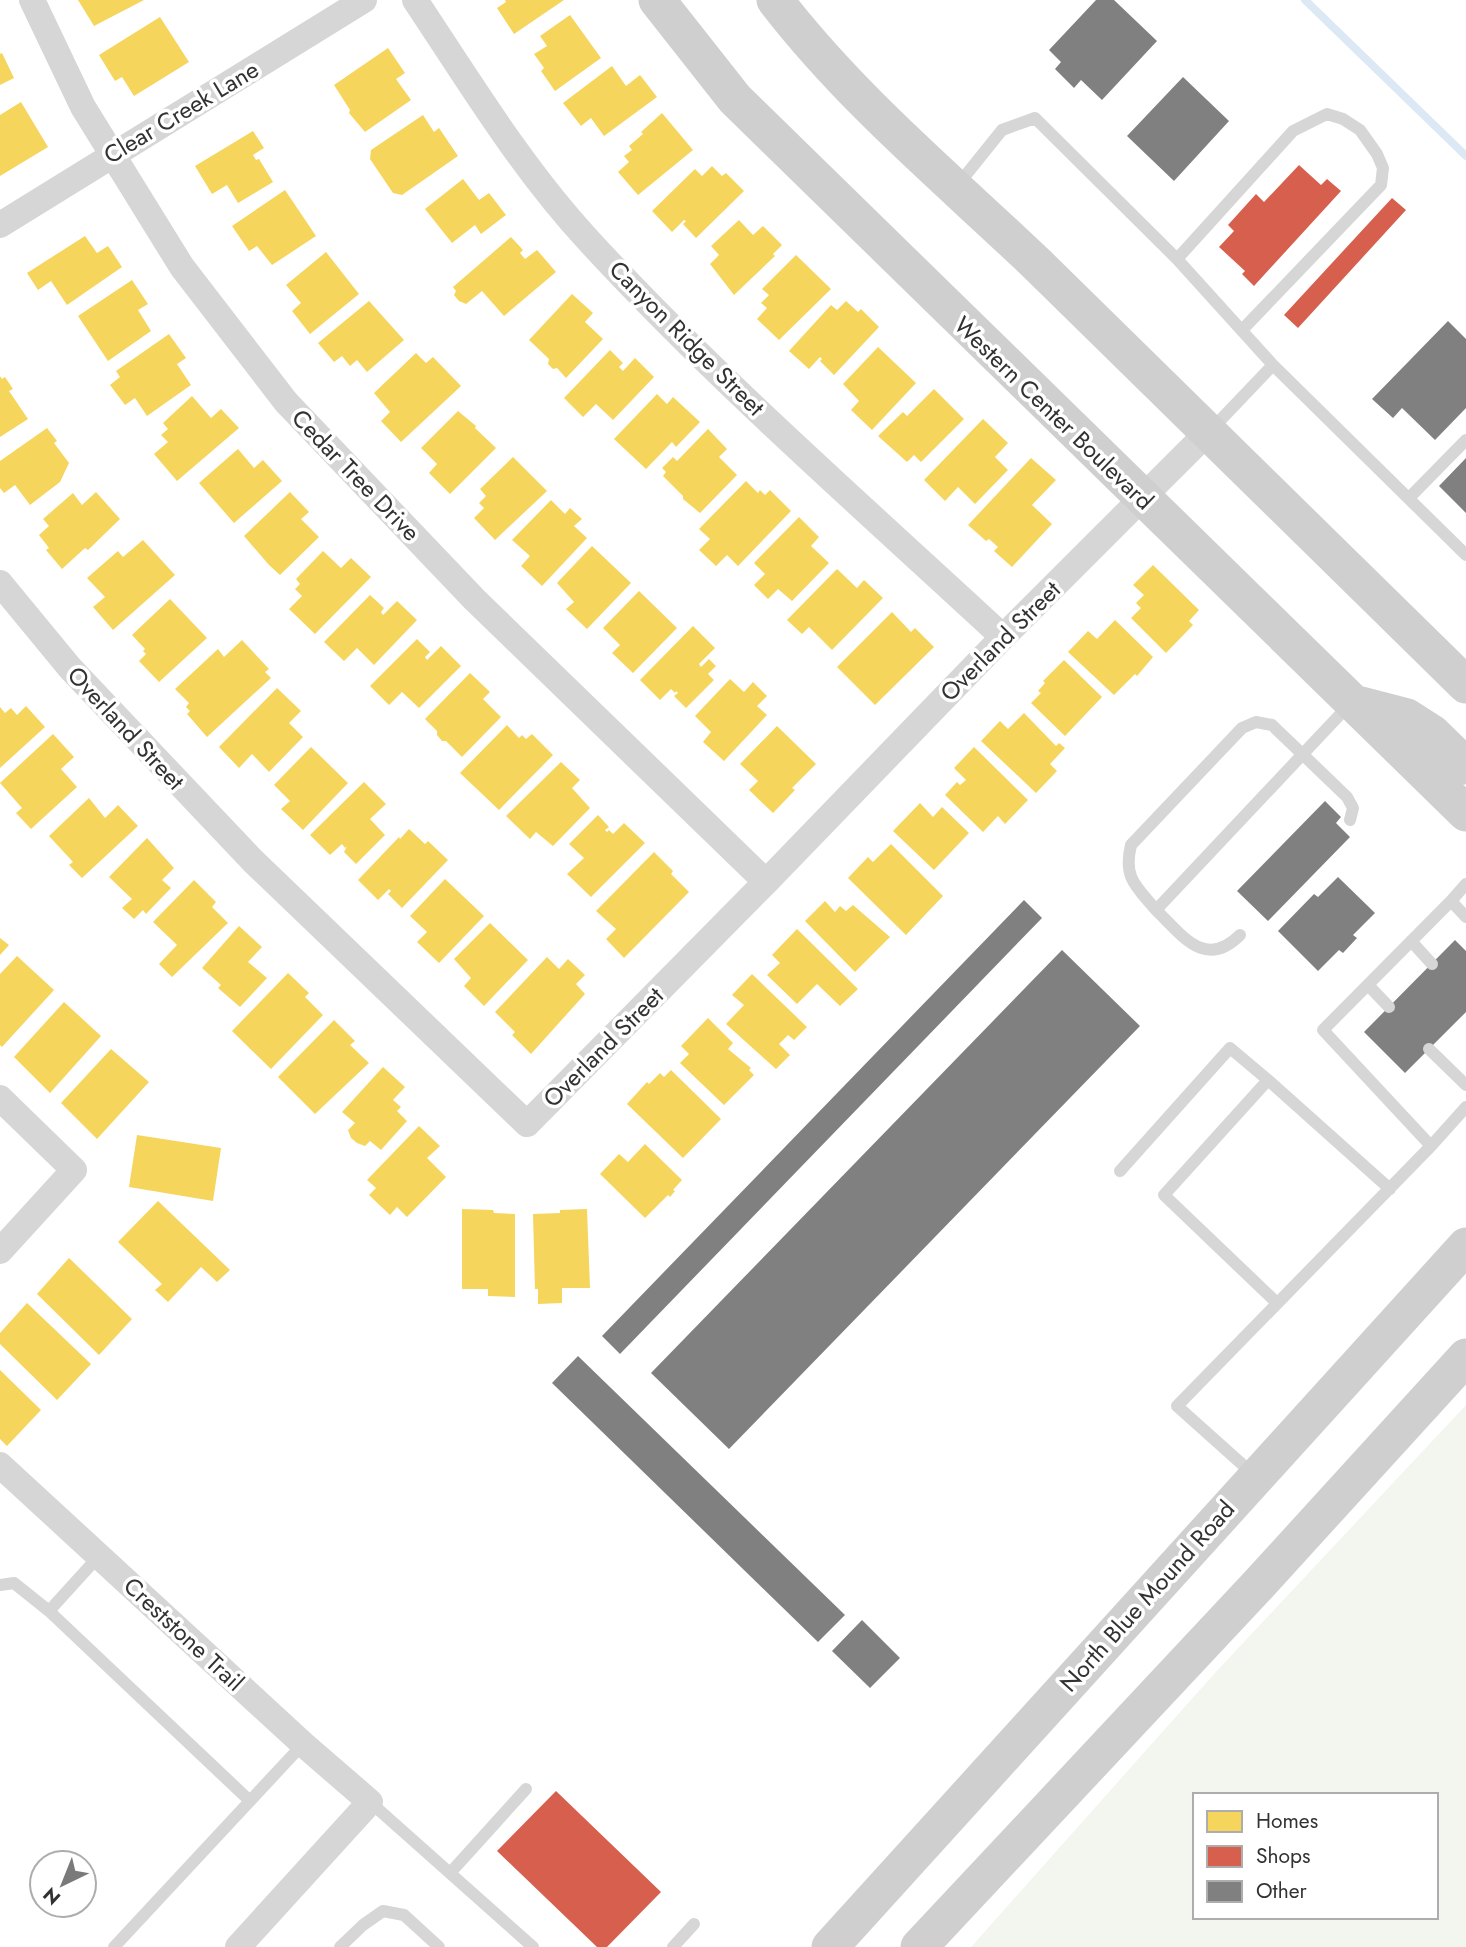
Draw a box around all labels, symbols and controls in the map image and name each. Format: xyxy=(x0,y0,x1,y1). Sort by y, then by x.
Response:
street label: Clear Creek Lane xyxy=(97,52,265,172)
street label: Canyon Ridge Street xyxy=(601,252,773,424)
street label: Western Center Boulevard xyxy=(946,308,1162,518)
street label: Cedar Tree Drive xyxy=(284,401,428,549)
street label: Overland Street xyxy=(932,573,1068,709)
street label: Overland Street xyxy=(59,658,193,798)
street label: Overland Street xyxy=(535,979,671,1115)
street label: North Blue Mound Road xyxy=(1051,1493,1243,1699)
street label: Creststone Trail xyxy=(116,1569,252,1699)
legend xyxy=(1193,1793,1438,1919)
text: Homes xyxy=(1256,1806,1318,1836)
text: Shops xyxy=(1256,1841,1310,1871)
north arrow xyxy=(28,1849,98,1919)
text: Other xyxy=(1256,1876,1307,1906)
text: N xyxy=(37,1881,66,1911)

